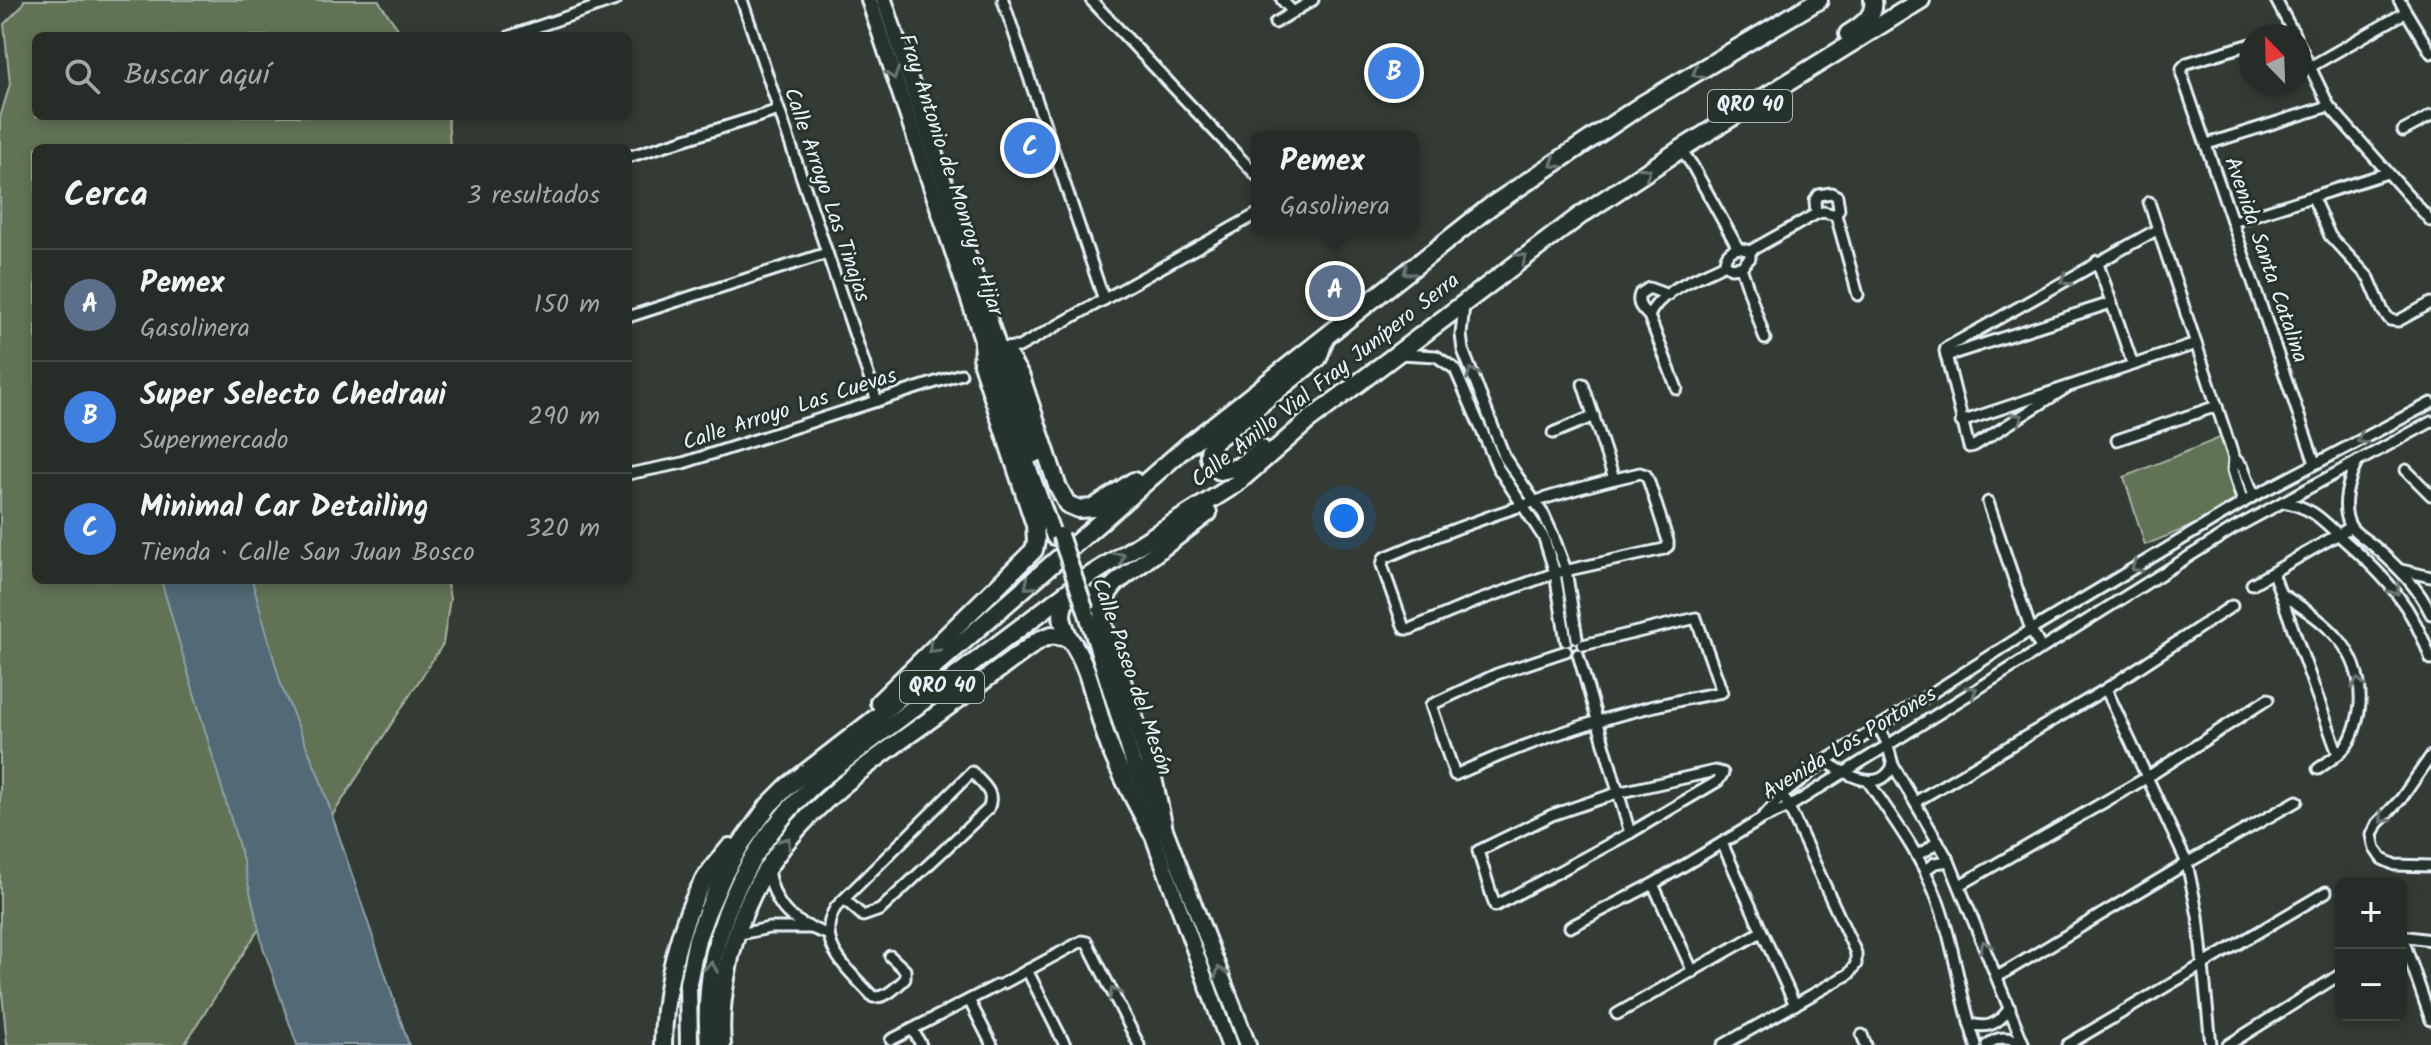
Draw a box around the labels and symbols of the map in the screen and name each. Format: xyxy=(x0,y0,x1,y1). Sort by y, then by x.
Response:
north arrow xyxy=(2239,24,2311,96)
street label: Fray Antonio de Monroy e Hijar xyxy=(888,29,1013,322)
pin: B xyxy=(1368,43,1420,103)
one-way arrow xyxy=(1691,63,1706,79)
one-way arrow xyxy=(884,66,900,80)
street label: Calle Arroyo Las Tinajas xyxy=(773,83,879,308)
road number: QRO 40 xyxy=(1708,90,1792,122)
pin: C xyxy=(1004,118,1056,178)
street label: Avenida Santa Catalina xyxy=(2213,152,2317,368)
one-way arrow xyxy=(1549,153,1564,168)
one-way arrow xyxy=(1637,167,1651,182)
one-way arrow xyxy=(1514,254,1528,268)
pin: A xyxy=(1309,261,1361,321)
one-way arrow xyxy=(1402,261,1417,276)
street label: Calle Anillo Vial Fray Junípero Serra xyxy=(1187,268,1465,494)
one-way arrow xyxy=(2059,270,2074,286)
street label: Calle Arroyo Las Cuevas xyxy=(678,359,902,461)
one-way arrow xyxy=(1465,367,1482,381)
one-way arrow xyxy=(2009,413,2023,428)
one-way arrow xyxy=(2355,429,2370,444)
your location xyxy=(1324,498,1364,538)
one-way arrow xyxy=(1111,551,1126,566)
one-way arrow xyxy=(2130,557,2145,573)
street label: Calle Paseo del Mesón xyxy=(1081,574,1181,780)
one-way arrow xyxy=(1023,575,1038,590)
one-way arrow xyxy=(2386,581,2400,596)
one-way arrow xyxy=(927,639,942,653)
road number: QRO 40 xyxy=(900,671,984,703)
one-way arrow xyxy=(2350,677,2367,690)
street label: Avenida Los Portones xyxy=(1756,678,1945,810)
one-way arrow xyxy=(1963,685,1978,700)
one-way arrow xyxy=(2379,809,2394,823)
one-way arrow xyxy=(776,836,790,851)
one-way arrow xyxy=(1978,940,1994,954)
one-way arrow xyxy=(702,960,719,974)
one-way arrow xyxy=(1213,966,1230,980)
one-way arrow xyxy=(1108,987,1123,1002)

